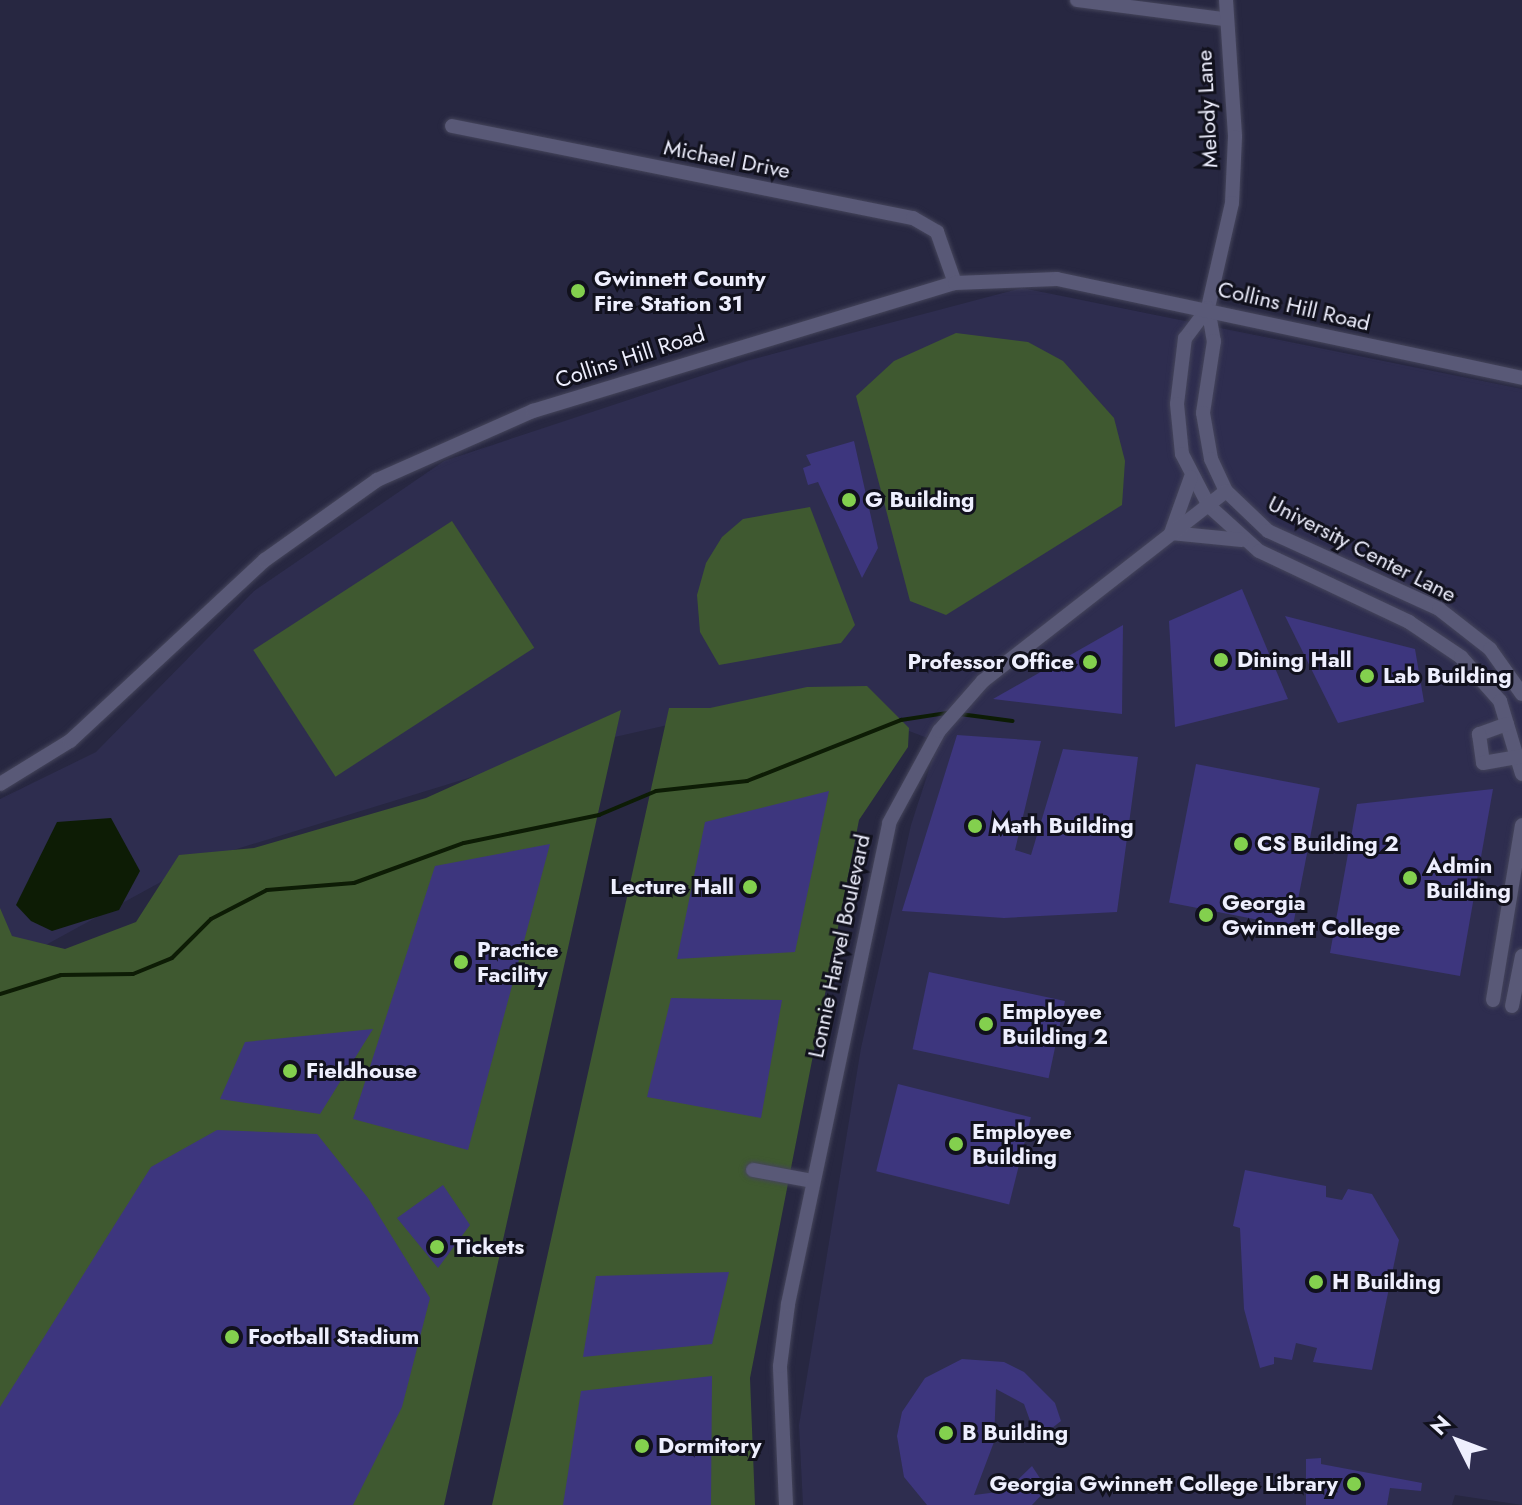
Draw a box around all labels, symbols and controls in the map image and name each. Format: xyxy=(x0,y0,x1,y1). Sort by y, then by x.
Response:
street label: Melody Lane xyxy=(1191,49,1223,169)
street label: Michael Drive xyxy=(662,134,792,184)
place label: Gwinnett County Fire Station 31 xyxy=(594,265,766,316)
street label: Collins Hill Road xyxy=(1215,276,1373,336)
marker: Gwinnett County Fire Station 31 xyxy=(569,282,587,300)
street label: Collins Hill Road xyxy=(552,320,708,394)
place label: G Building xyxy=(865,487,974,513)
street label: University Center Lane xyxy=(1264,490,1460,608)
marker: G Building xyxy=(840,491,858,509)
place label: Dining Hall xyxy=(1237,647,1352,673)
place label: Professor Office xyxy=(907,649,1074,675)
marker: Dining Hall xyxy=(1212,651,1230,669)
marker: Professor Office xyxy=(1081,653,1099,671)
place label: Lab Building xyxy=(1383,663,1512,689)
marker: Lab Building xyxy=(1358,667,1376,685)
place label: Math Building xyxy=(991,813,1134,839)
marker: Math Building xyxy=(966,817,984,835)
place label: CS Building 2 xyxy=(1257,831,1399,857)
street label: Lonnie Harvel Boulevard xyxy=(802,832,876,1060)
marker: CS Building 2 xyxy=(1232,835,1250,853)
place label: Admin Building xyxy=(1426,852,1511,904)
marker: Admin Building xyxy=(1401,869,1419,887)
place label: Lecture Hall xyxy=(610,874,734,900)
marker: Lecture Hall xyxy=(741,878,759,896)
place label: Georgia Gwinnett College xyxy=(1222,889,1400,940)
marker: Georgia Gwinnett College xyxy=(1197,906,1215,924)
place label: Practice Facility xyxy=(477,936,559,988)
marker: Practice Facility xyxy=(452,953,470,971)
place label: Employee Building 2 xyxy=(1002,998,1108,1050)
marker: Employee Building 2 xyxy=(977,1015,995,1033)
place label: Fieldhouse xyxy=(306,1058,417,1084)
marker: Fieldhouse xyxy=(281,1062,299,1080)
place label: Employee Building xyxy=(972,1118,1072,1170)
marker: Employee Building xyxy=(947,1135,965,1153)
place label: Tickets xyxy=(453,1234,524,1260)
marker: Tickets xyxy=(428,1238,446,1256)
place label: H Building xyxy=(1332,1269,1441,1295)
marker: H Building xyxy=(1307,1273,1325,1291)
place label: Football Stadium xyxy=(248,1324,419,1350)
marker: Football Stadium xyxy=(223,1328,241,1346)
north arrow xyxy=(1418,1401,1498,1481)
text: N xyxy=(1422,1408,1458,1442)
place label: B Building xyxy=(962,1420,1068,1446)
marker: B Building xyxy=(937,1424,955,1442)
place label: Dormitory xyxy=(658,1433,761,1459)
marker: Dormitory xyxy=(633,1437,651,1455)
place label: Georgia Gwinnett College Library xyxy=(989,1471,1338,1497)
marker: Georgia Gwinnett College Library xyxy=(1345,1475,1363,1493)

